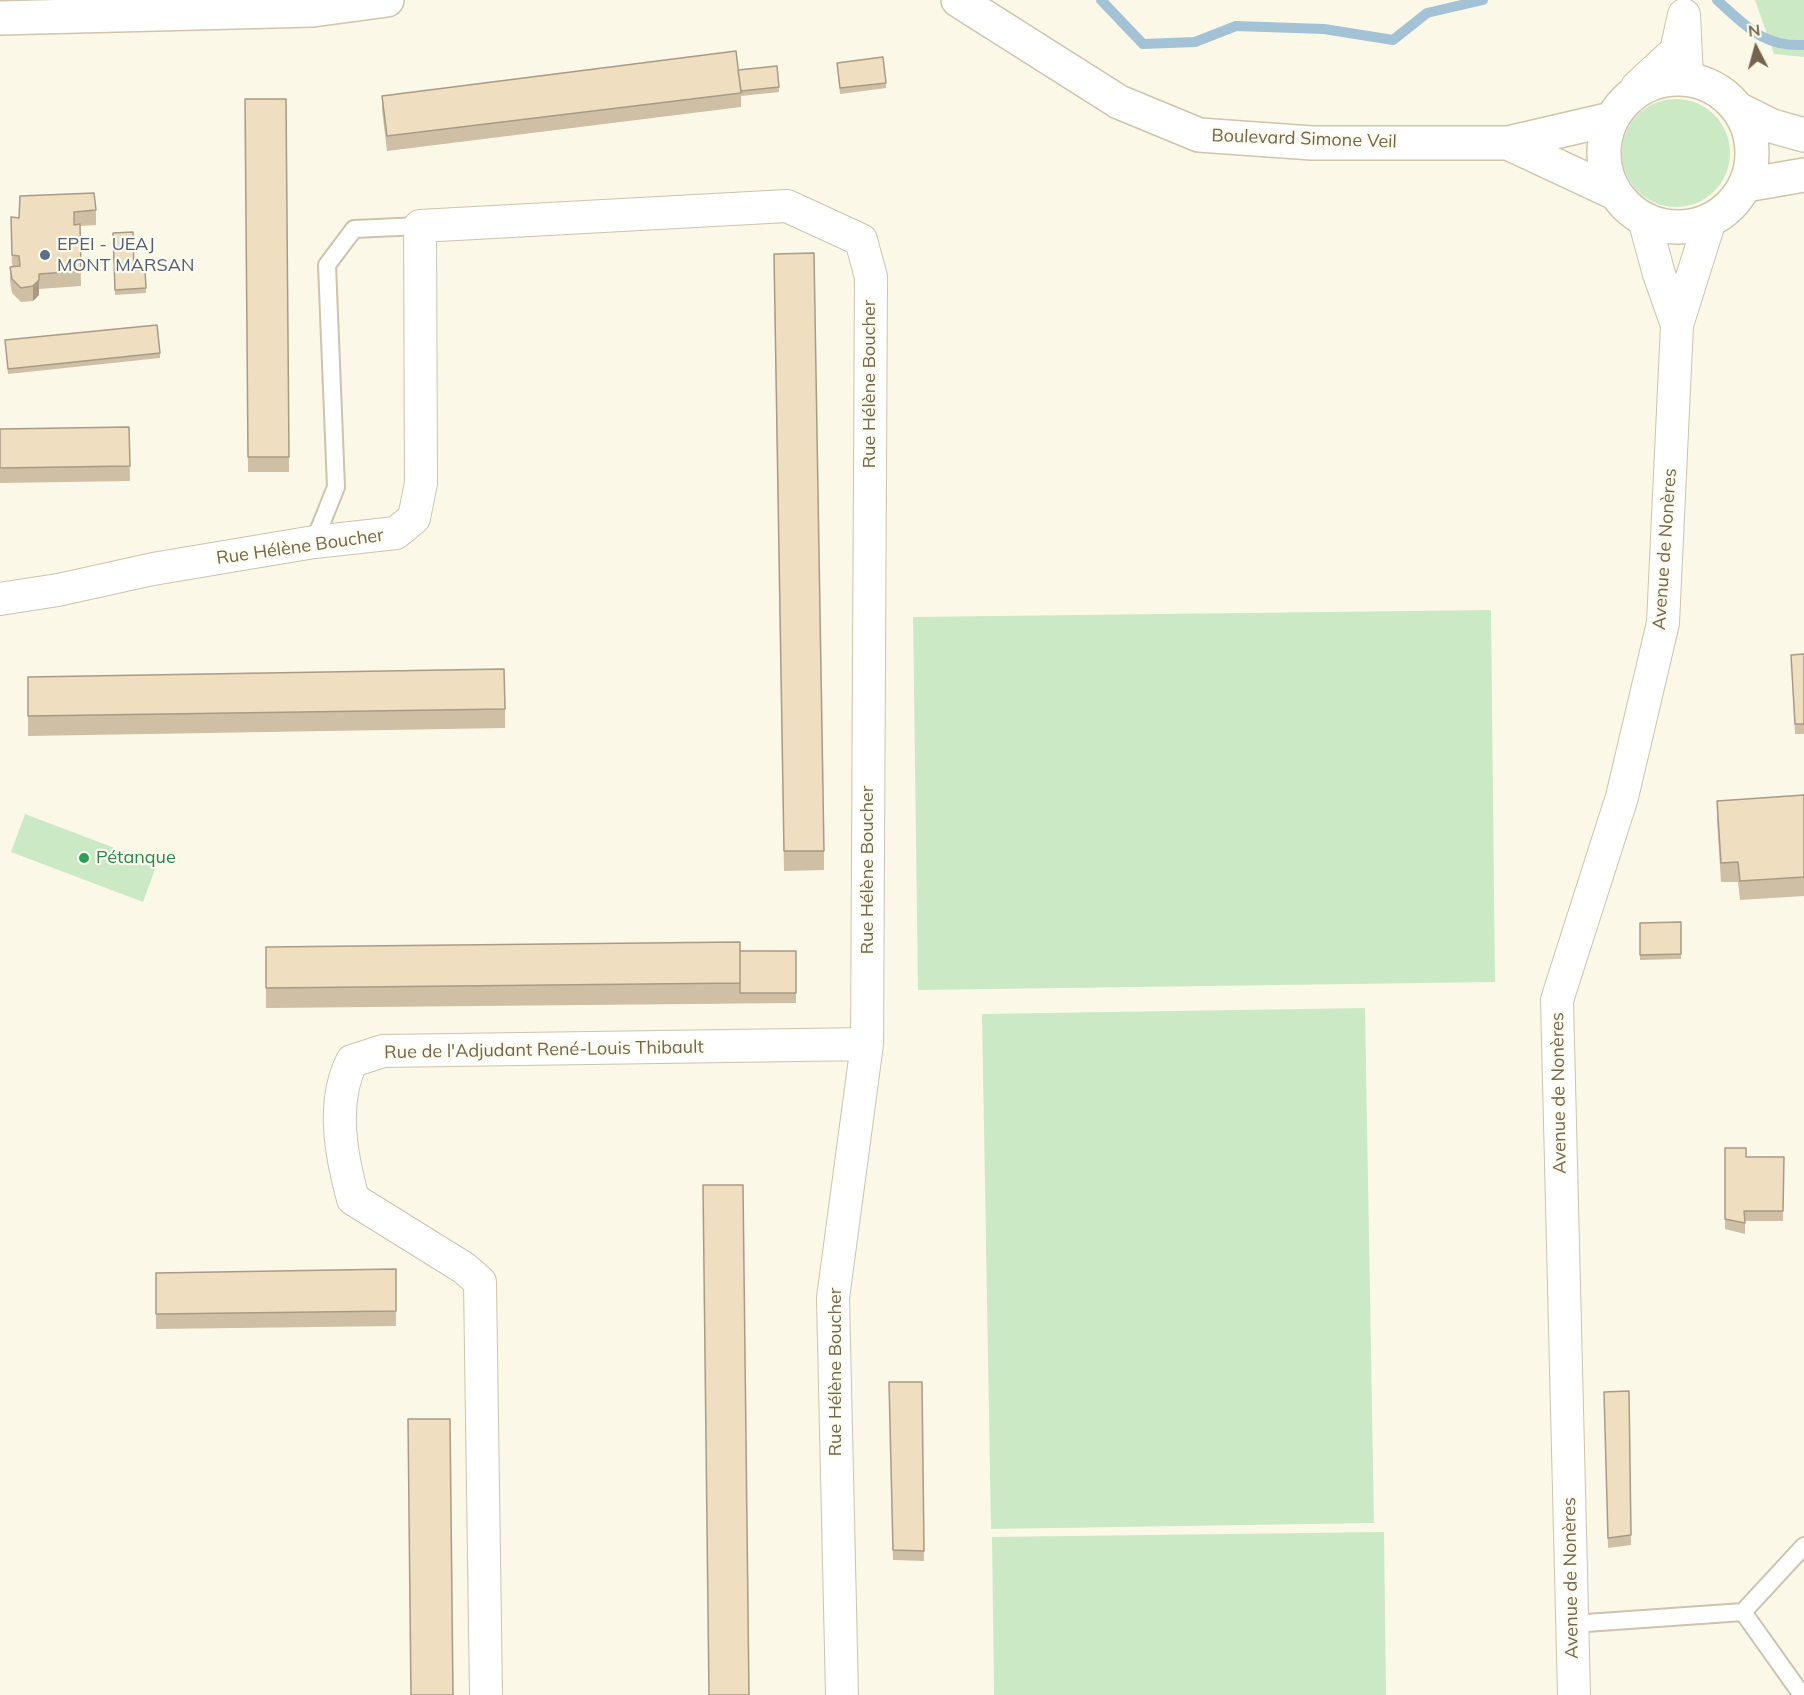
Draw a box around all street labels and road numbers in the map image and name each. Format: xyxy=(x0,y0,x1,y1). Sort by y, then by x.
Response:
street label: Boulevard Simone Veil xyxy=(1211,125,1397,153)
street label: Rue Hélène Boucher xyxy=(859,300,881,468)
street label: Avenue de Nonères xyxy=(1649,467,1681,631)
street label: Rue Hélène Boucher xyxy=(215,525,385,569)
street label: Rue Hélène Boucher xyxy=(857,786,879,954)
street label: Avenue de Nonères xyxy=(1547,1012,1571,1174)
street label: Rue de l'Adjudant René-Louis Thibault xyxy=(384,1036,704,1064)
street label: Rue Hélène Boucher xyxy=(825,1288,847,1456)
street label: Avenue de Nonères xyxy=(1559,1497,1583,1659)

